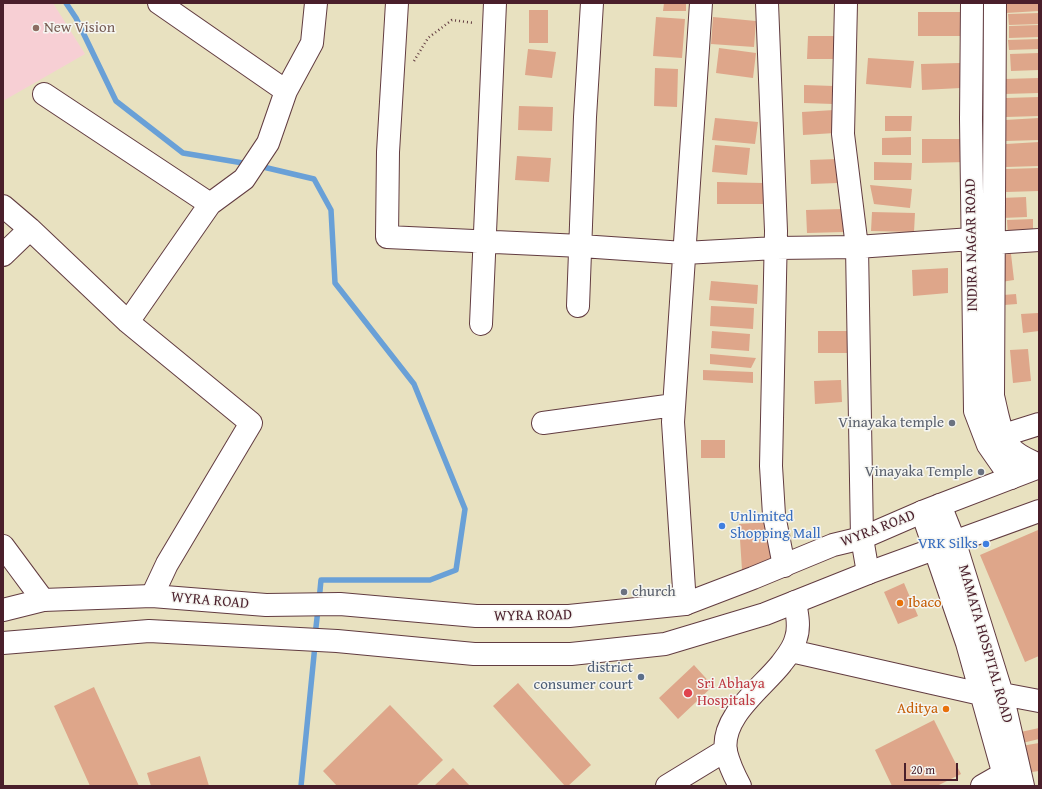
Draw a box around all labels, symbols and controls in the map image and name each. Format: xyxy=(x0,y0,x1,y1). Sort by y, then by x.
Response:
place label: New Vision xyxy=(44,19,115,37)
marker: New Vision xyxy=(31,23,41,33)
street label: INDIRA NAGAR ROAD xyxy=(962,178,982,312)
place label: Vinayaka temple xyxy=(838,414,944,432)
marker: Vinayaka temple xyxy=(947,418,957,428)
place label: Vinayaka Temple xyxy=(865,463,973,481)
marker: Vinayaka Temple xyxy=(976,467,986,477)
street label: WYRA ROAD xyxy=(838,507,918,551)
place label: Unlimited Shopping Mall xyxy=(730,508,821,543)
marker: Unlimited Shopping Mall xyxy=(717,521,727,531)
place label: VRK Silks xyxy=(918,535,978,553)
marker: VRK Silks xyxy=(981,539,991,549)
street label: MAMATA HOSPITAL ROAD xyxy=(954,563,1016,725)
place label: church xyxy=(632,583,676,601)
marker: church xyxy=(619,587,629,597)
street label: WYRA ROAD xyxy=(170,589,250,613)
place label: Ibaco xyxy=(908,594,942,612)
marker: Ibaco xyxy=(895,598,905,608)
street label: WYRA ROAD xyxy=(494,606,572,626)
place label: district consumer court xyxy=(534,659,633,694)
marker: district consumer court xyxy=(636,672,646,682)
place label: Sri Abhaya Hospitals xyxy=(697,675,765,710)
marker: Sri Abhaya Hospitals xyxy=(682,687,694,699)
place label: Aditya xyxy=(897,700,938,718)
marker: Aditya xyxy=(941,704,951,714)
scale bar xyxy=(906,755,960,781)
text: 20 m xyxy=(911,761,935,778)

